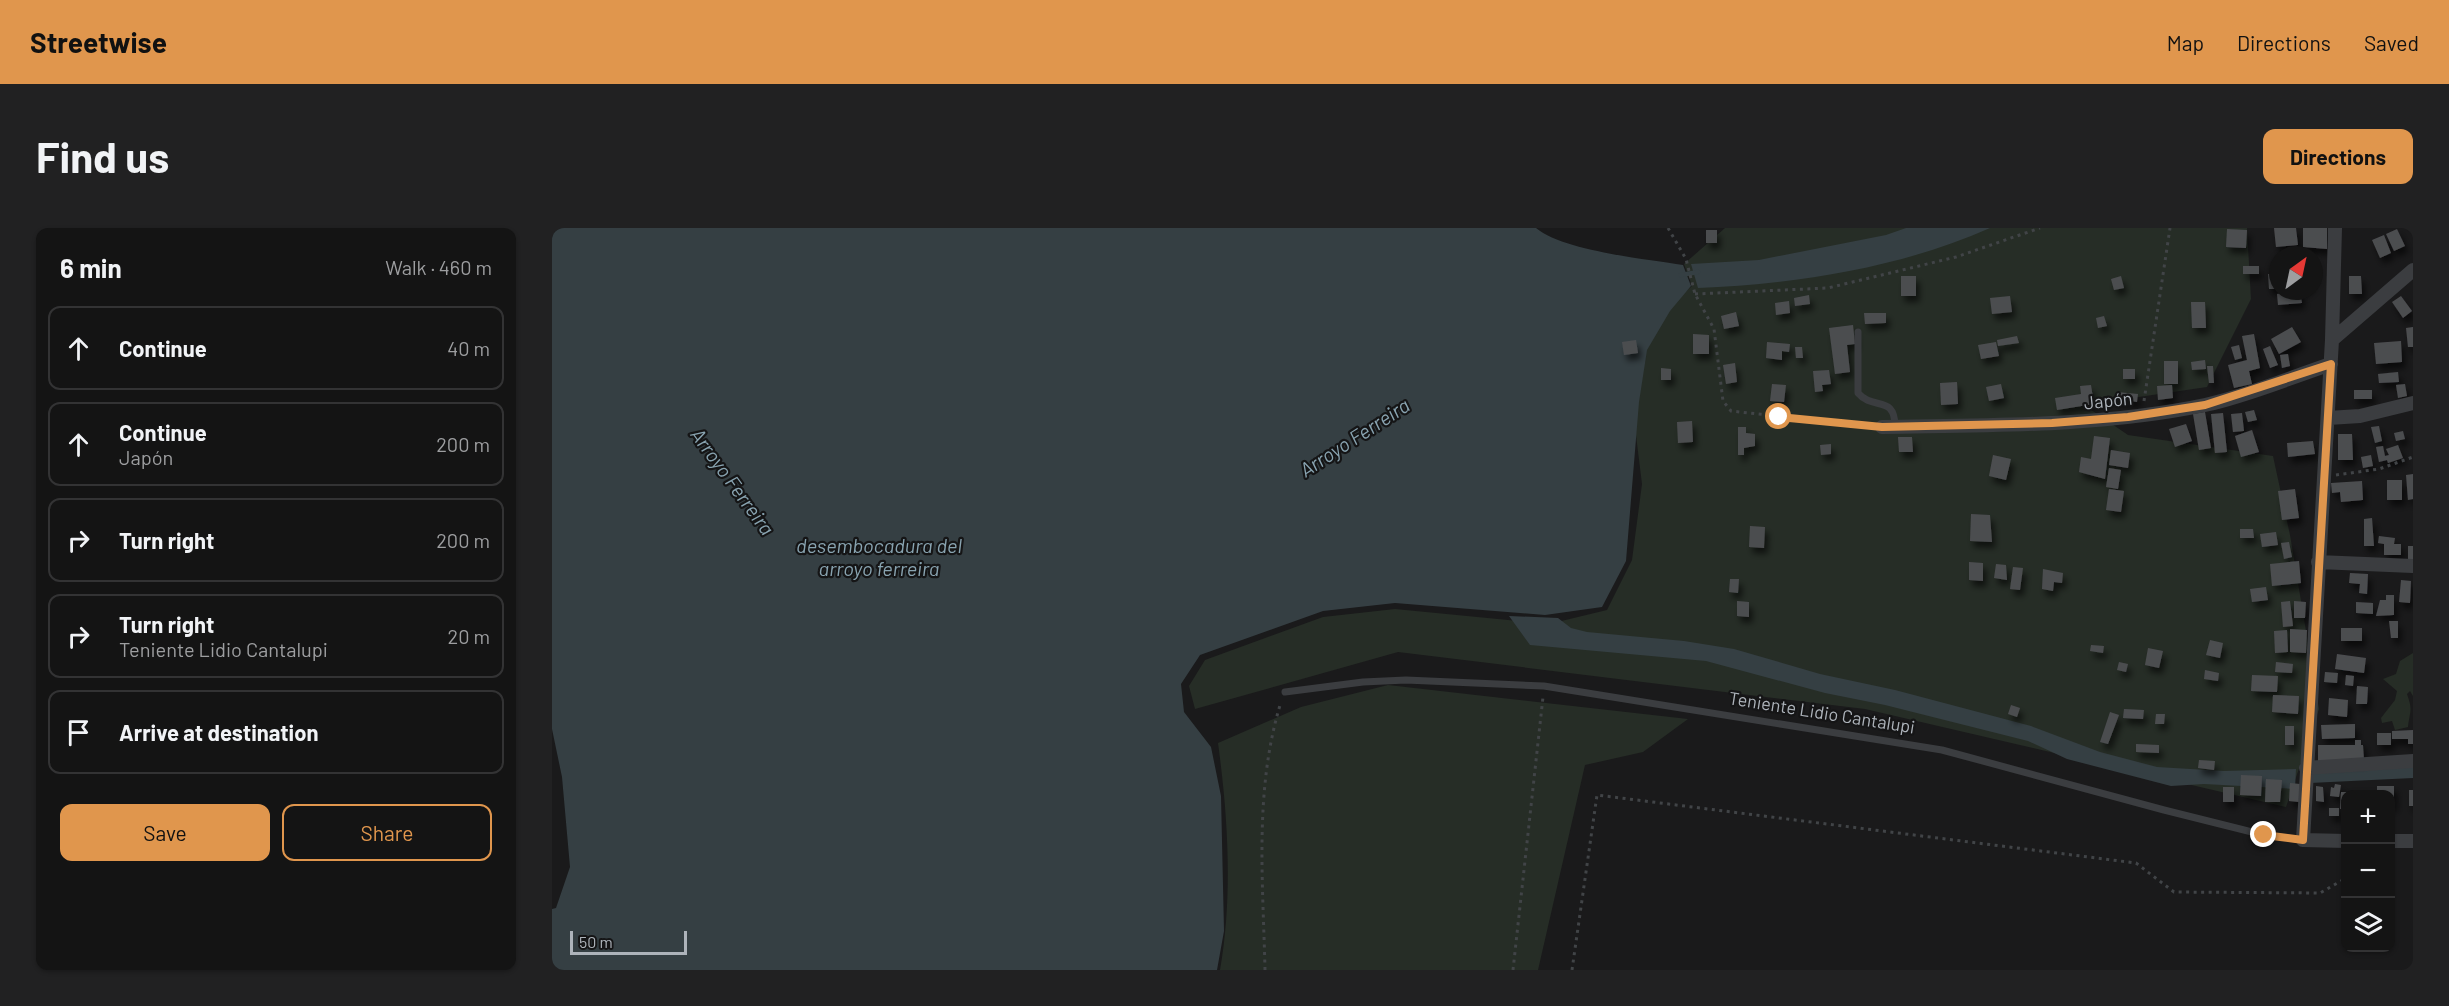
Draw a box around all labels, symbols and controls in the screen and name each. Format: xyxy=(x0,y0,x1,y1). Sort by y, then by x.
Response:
text: Streetwise xyxy=(30,25,167,59)
text: Map xyxy=(2167,30,2204,55)
text: Directions xyxy=(2237,30,2331,55)
text: Saved xyxy=(2364,30,2419,55)
button: Directions xyxy=(2263,129,2413,184)
text: Find us xyxy=(36,131,169,181)
north arrow xyxy=(2269,246,2323,300)
text: 6 min xyxy=(60,252,122,283)
text: Walk · 460 m xyxy=(385,255,492,279)
icon: ahead xyxy=(62,332,95,365)
text: Continue xyxy=(119,335,207,361)
text: 40 m xyxy=(447,336,490,360)
street label: Japón xyxy=(2083,387,2133,413)
water label: Arroyo Ferreira xyxy=(1294,393,1414,481)
route start xyxy=(1765,403,1791,429)
text: Continue xyxy=(119,419,207,445)
water label: Arroyo Ferreira xyxy=(686,423,780,539)
icon: ahead xyxy=(62,428,95,461)
text: 200 m xyxy=(436,432,490,456)
text: Japón xyxy=(119,445,173,469)
icon: right xyxy=(62,524,95,557)
text: Turn right xyxy=(119,527,214,553)
text: 200 m xyxy=(436,528,490,552)
water label: desembocadura del arroyo ferreira xyxy=(796,533,962,580)
text: Turn right xyxy=(119,611,214,637)
icon: right xyxy=(62,620,95,653)
text: 20 m xyxy=(447,624,490,648)
text: Teniente Lidio Cantalupi xyxy=(119,637,328,661)
street label: Teniente Lidio Cantalupi xyxy=(1727,686,1917,738)
icon: arrive xyxy=(62,716,95,749)
text: Arrive at destination xyxy=(119,719,318,745)
map controls xyxy=(2341,790,2395,952)
button: + xyxy=(2341,790,2395,844)
button: Save xyxy=(60,804,270,861)
button: Share xyxy=(282,804,492,861)
route end xyxy=(2250,821,2276,847)
button: − xyxy=(2341,844,2395,898)
button: layers xyxy=(2341,898,2395,952)
scale bar xyxy=(570,928,687,956)
text: 50 m xyxy=(579,932,613,951)

